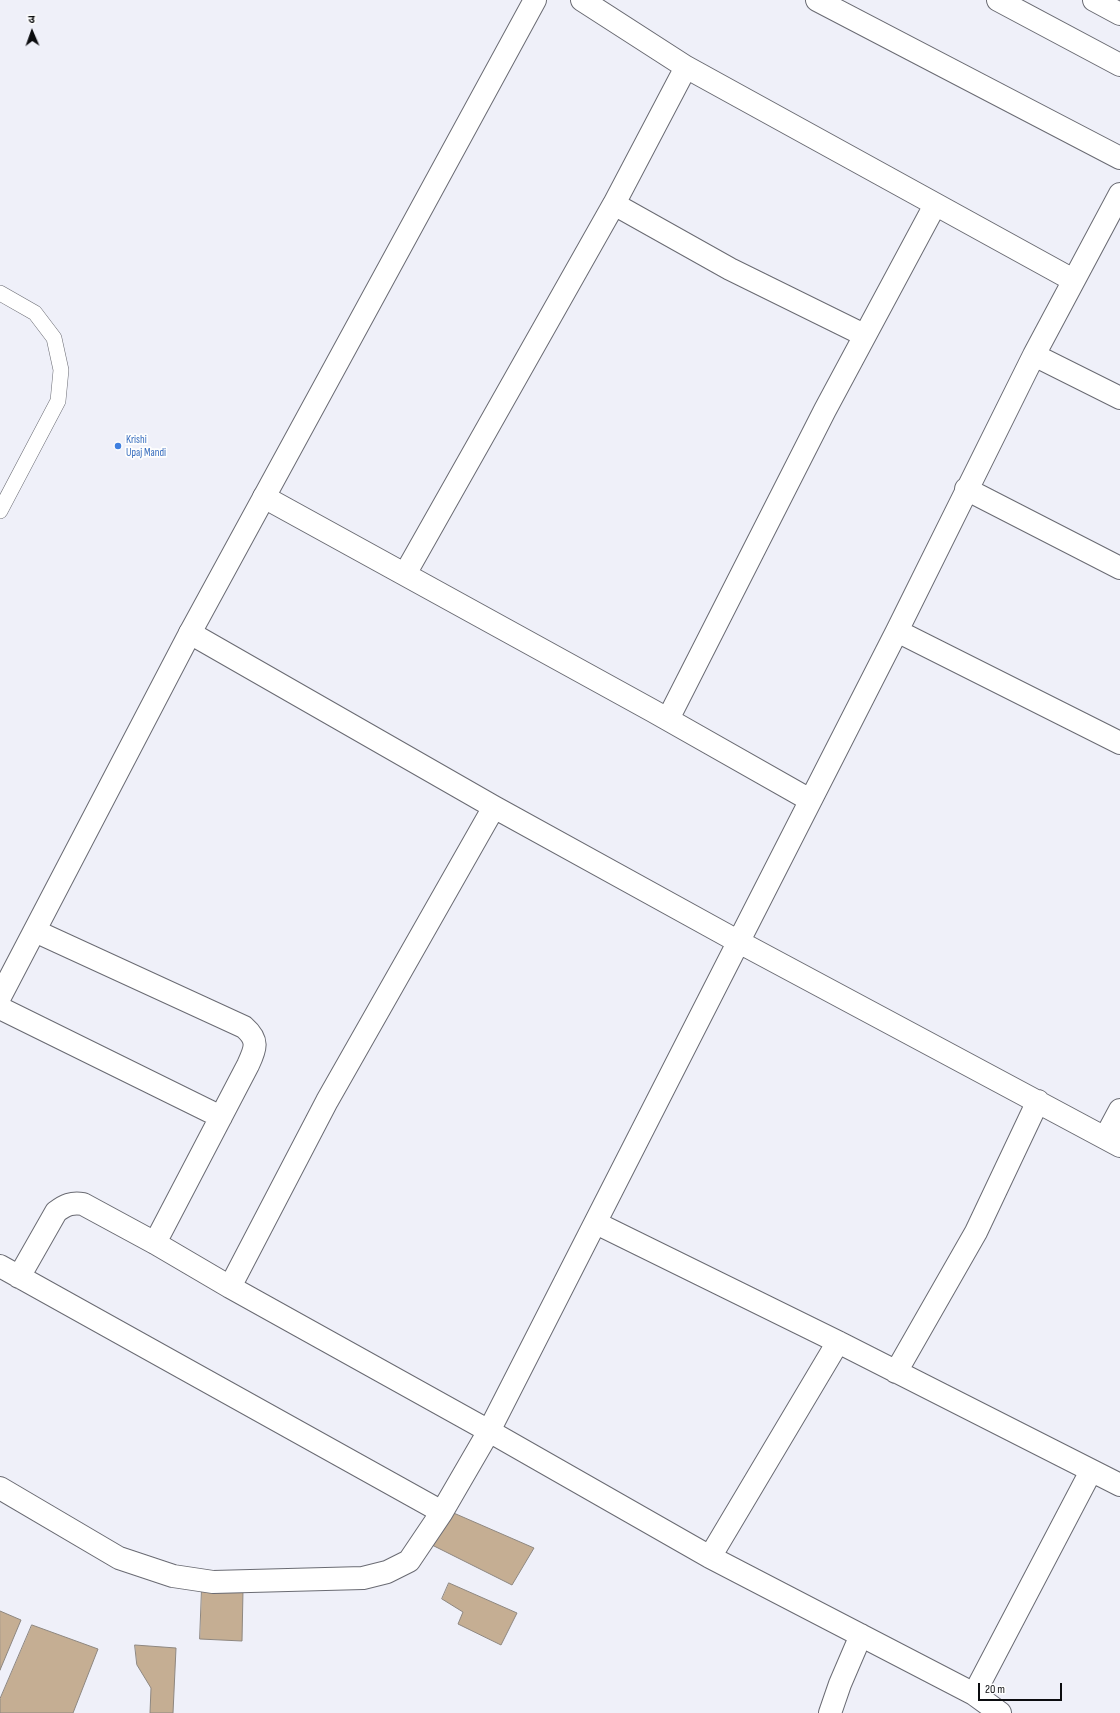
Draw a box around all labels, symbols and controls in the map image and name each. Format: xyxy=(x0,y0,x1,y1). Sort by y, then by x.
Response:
north arrow xyxy=(12,12,52,52)
text: उ xyxy=(28,13,35,26)
place label: Krishi Upaj Mandi xyxy=(126,433,166,459)
marker: Krishi Upaj Mandi xyxy=(113,441,123,451)
scale bar xyxy=(980,1675,1064,1701)
text: 20 m xyxy=(985,1682,1005,1697)

